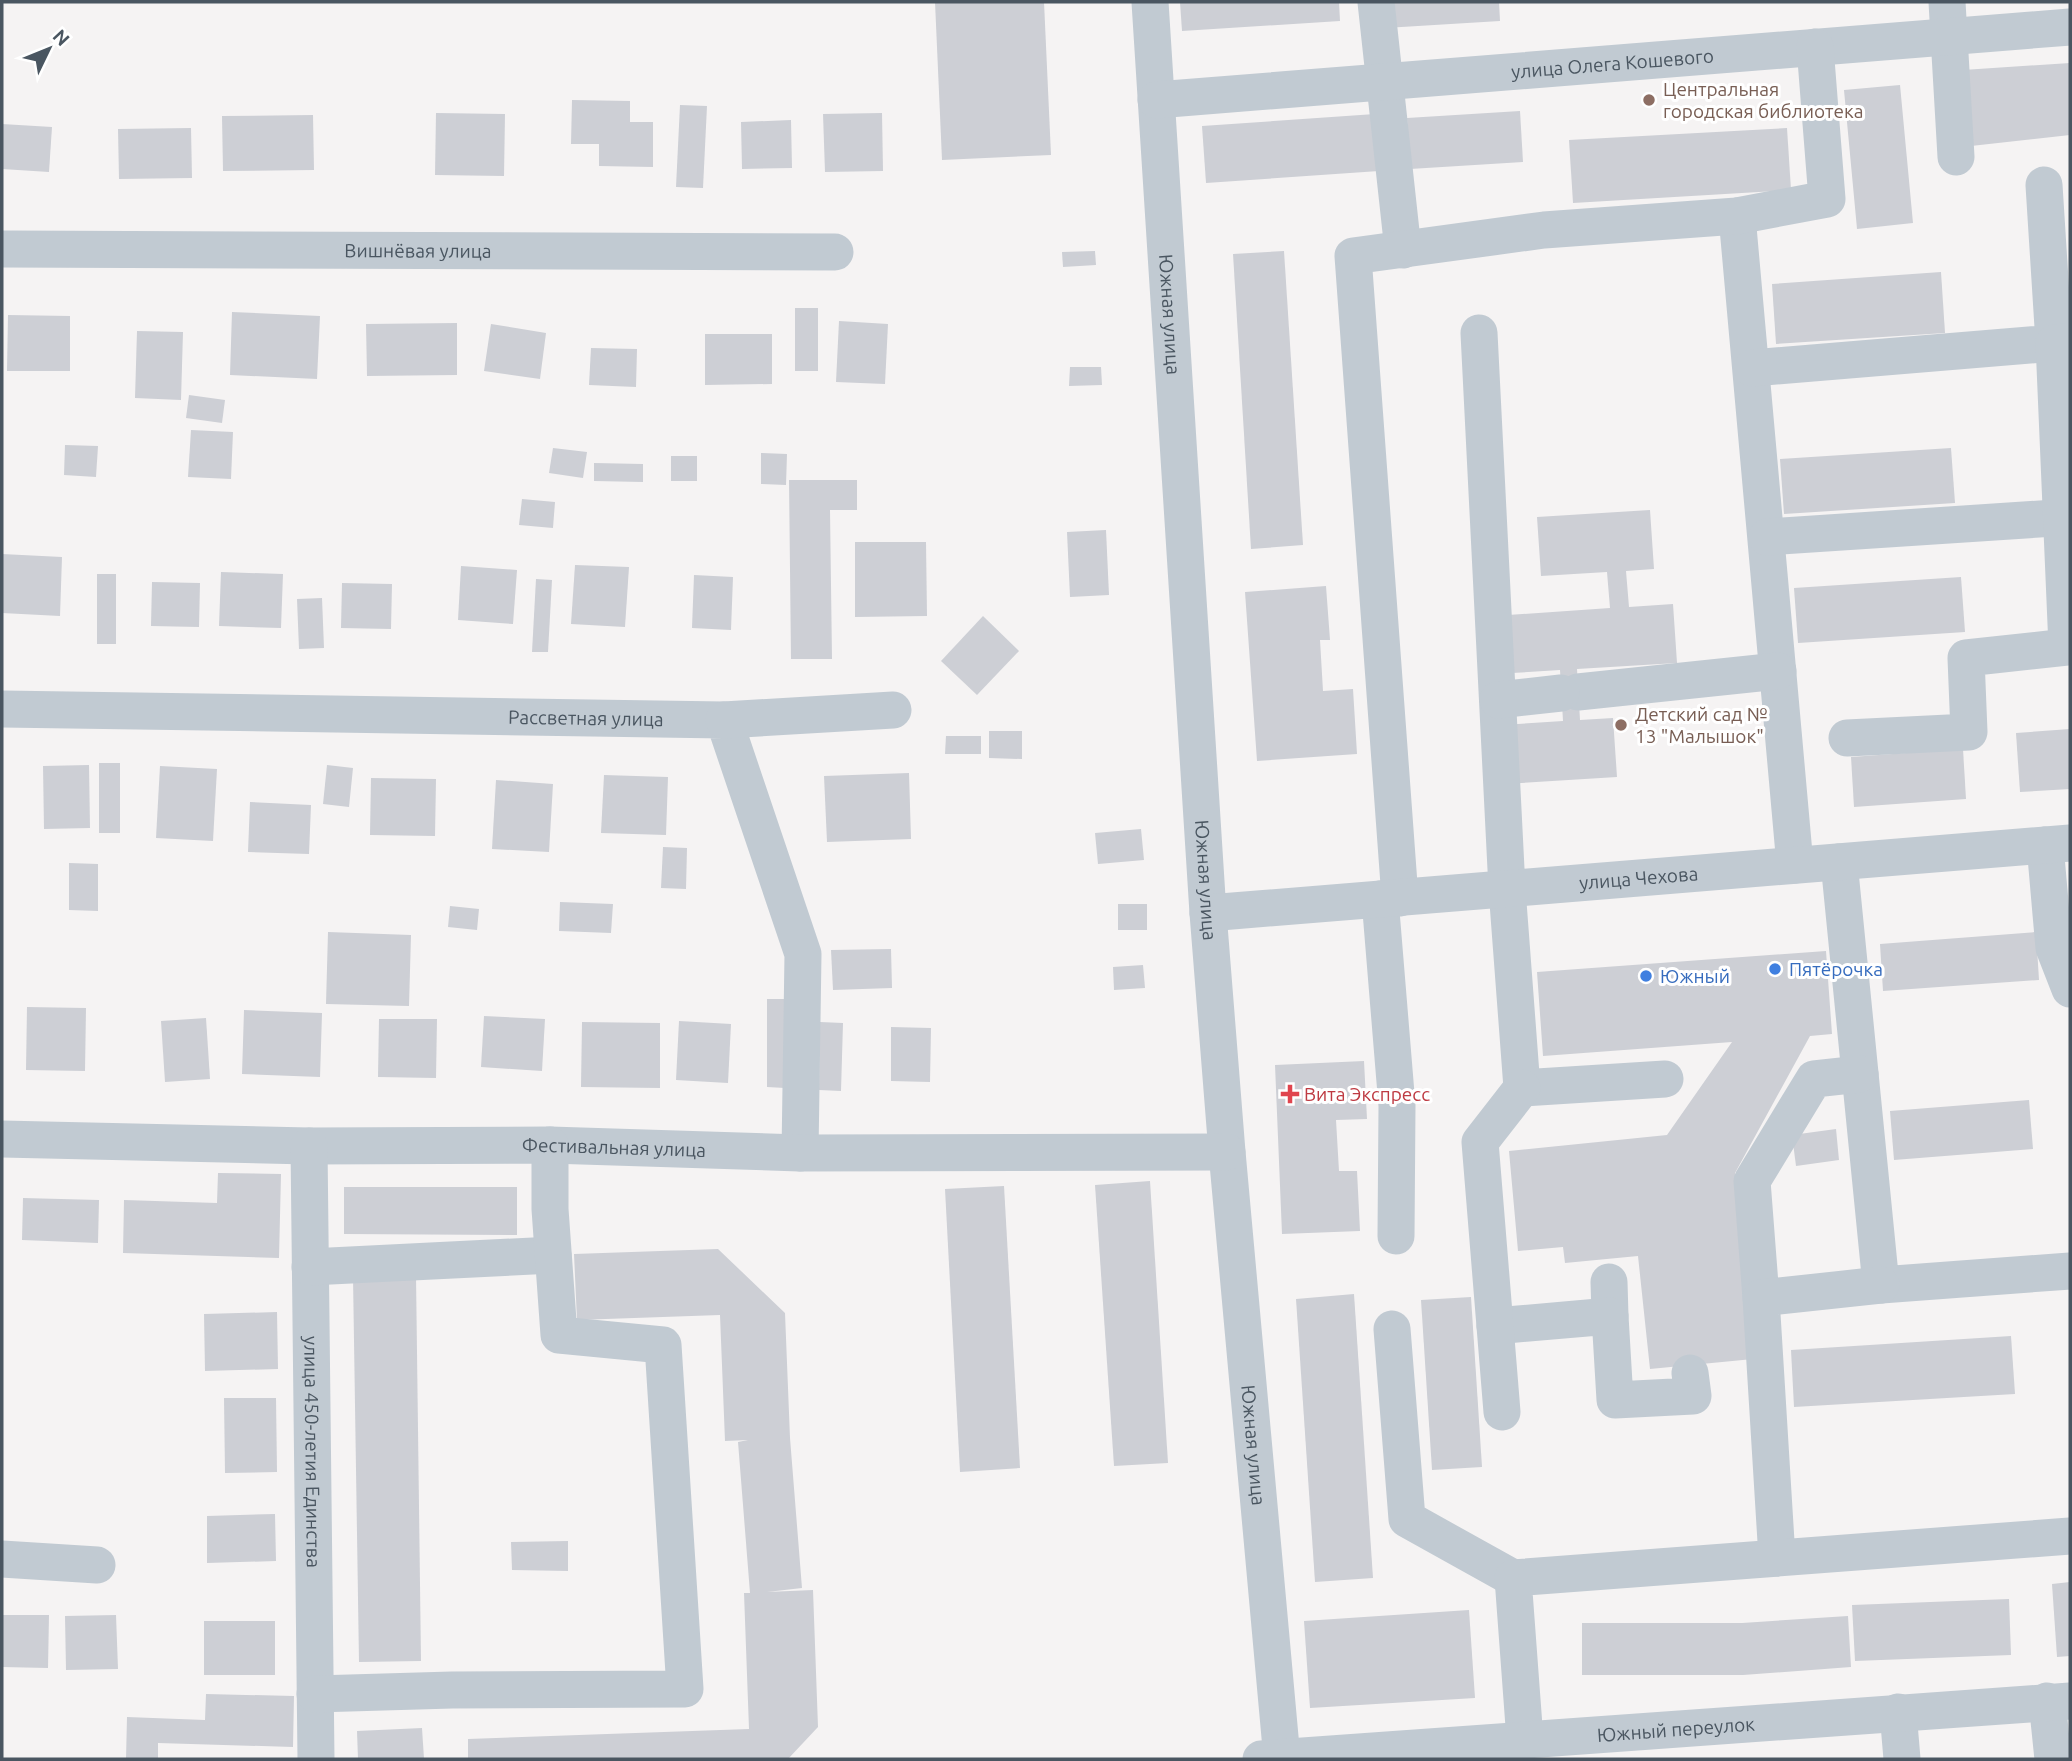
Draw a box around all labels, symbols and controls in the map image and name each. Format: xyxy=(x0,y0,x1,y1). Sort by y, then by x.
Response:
north arrow xyxy=(14,14,84,84)
text: N xyxy=(49,25,74,50)
street label: улица Олега Кошевого xyxy=(1510,44,1715,83)
place label: Центральная городская библиотека xyxy=(1663,78,1864,122)
marker: Центральная городская библиотека xyxy=(1641,92,1657,108)
street label: Вишнёвая улица xyxy=(344,239,492,262)
street label: Южная улица xyxy=(1155,253,1185,375)
place label: Детский сад № 13 "Малышок" xyxy=(1635,703,1768,747)
street label: Рассветная улица xyxy=(508,706,664,730)
marker: Детский сад № 13 "Малышок" xyxy=(1613,717,1629,733)
street label: Южная улица xyxy=(1191,819,1221,941)
street label: улица Чехова xyxy=(1578,862,1699,894)
place label: Пятёрочка xyxy=(1789,958,1883,980)
marker: Пятёрочка xyxy=(1767,961,1783,977)
place label: Южный xyxy=(1660,965,1730,987)
marker: Южный xyxy=(1638,968,1654,984)
place label: Вита Экспресс xyxy=(1304,1083,1430,1105)
marker: Вита Экспресс xyxy=(1282,1086,1298,1102)
street label: Фестивальная улица xyxy=(522,1134,706,1161)
street label: улица 450-летия Единства xyxy=(300,1336,325,1568)
street label: Южная улица xyxy=(1237,1384,1270,1506)
street label: Южный переулок xyxy=(1596,1713,1756,1746)

